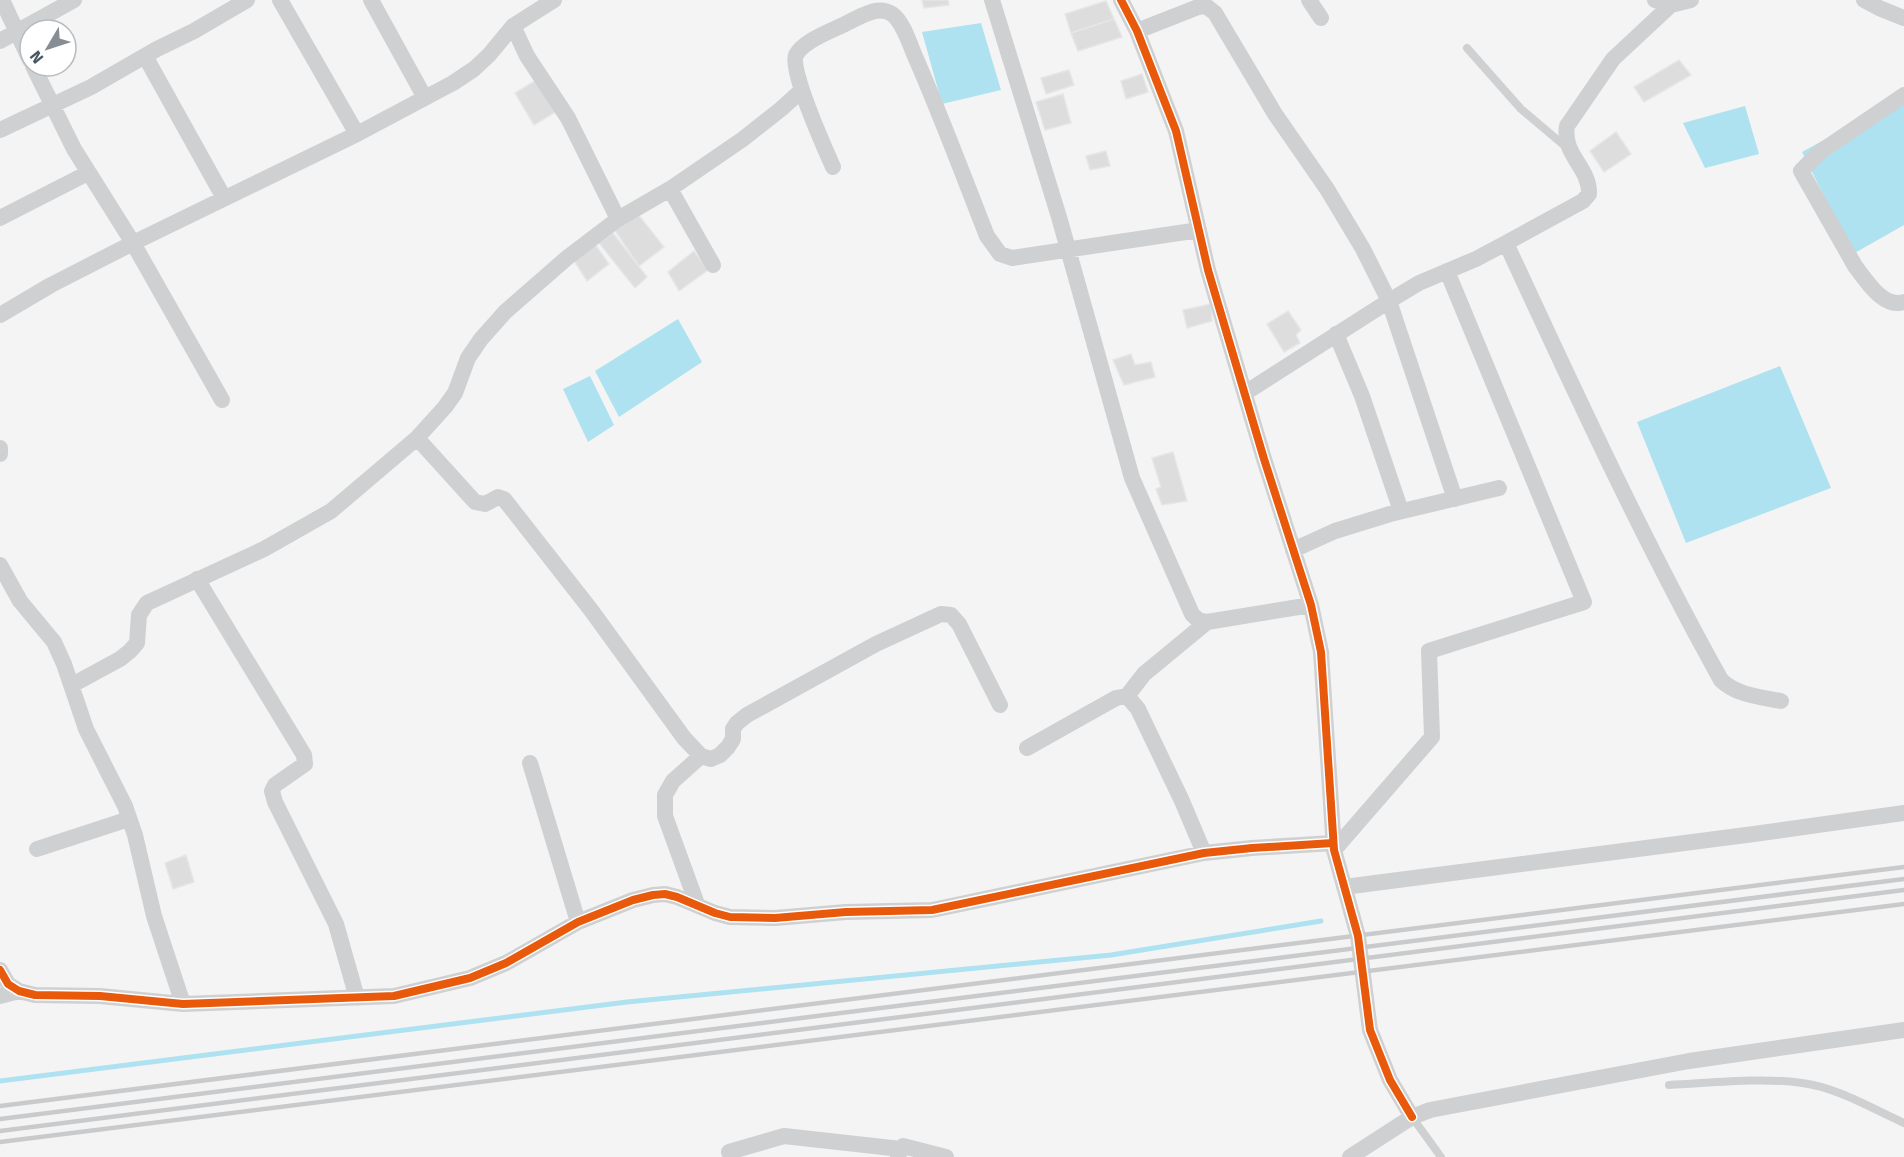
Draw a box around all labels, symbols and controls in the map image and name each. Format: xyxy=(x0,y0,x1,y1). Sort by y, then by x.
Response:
north arrow xyxy=(18,18,78,78)
text: N xyxy=(26,47,47,67)

